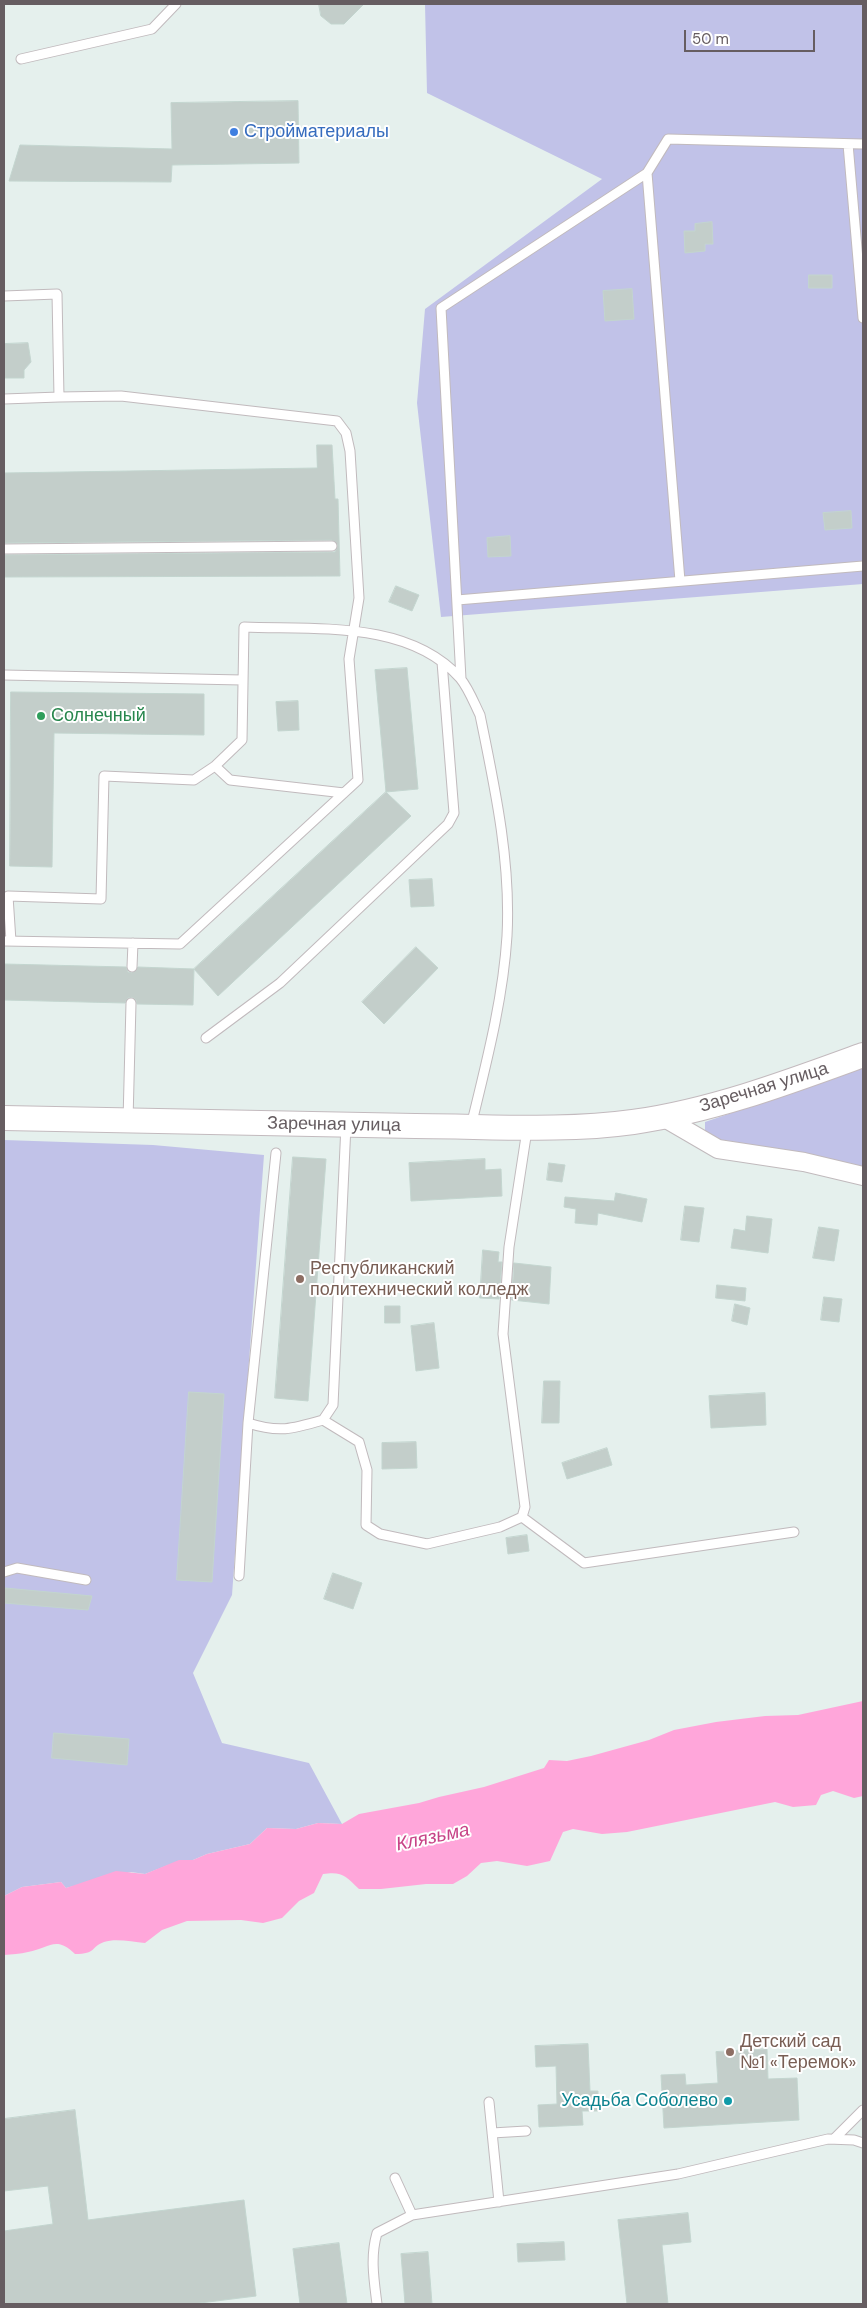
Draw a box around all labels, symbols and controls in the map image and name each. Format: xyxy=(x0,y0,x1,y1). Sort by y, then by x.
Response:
scale bar xyxy=(687,20,818,52)
text: 50 m xyxy=(692,29,729,49)
place label: Стройматериалы xyxy=(244,121,389,143)
marker: Стройматериалы xyxy=(228,126,240,138)
place label: Солнечный xyxy=(51,705,146,727)
marker: Солнечный xyxy=(35,710,47,722)
street label: Заречная улица xyxy=(697,1058,831,1118)
street label: Заречная улица xyxy=(267,1113,401,1137)
place label: Республиканский политехнический колледж xyxy=(310,1258,529,1300)
marker: Республиканский политехнический колледж xyxy=(294,1273,306,1285)
water label: Клязьма xyxy=(394,1819,472,1857)
place label: Детский сад №1 «Теремок» xyxy=(740,2031,856,2074)
marker: Детский сад №1 «Теремок» xyxy=(724,2046,736,2058)
place label: Усадьба Соболево xyxy=(561,2090,718,2112)
marker: Усадьба Соболево xyxy=(722,2095,734,2107)

